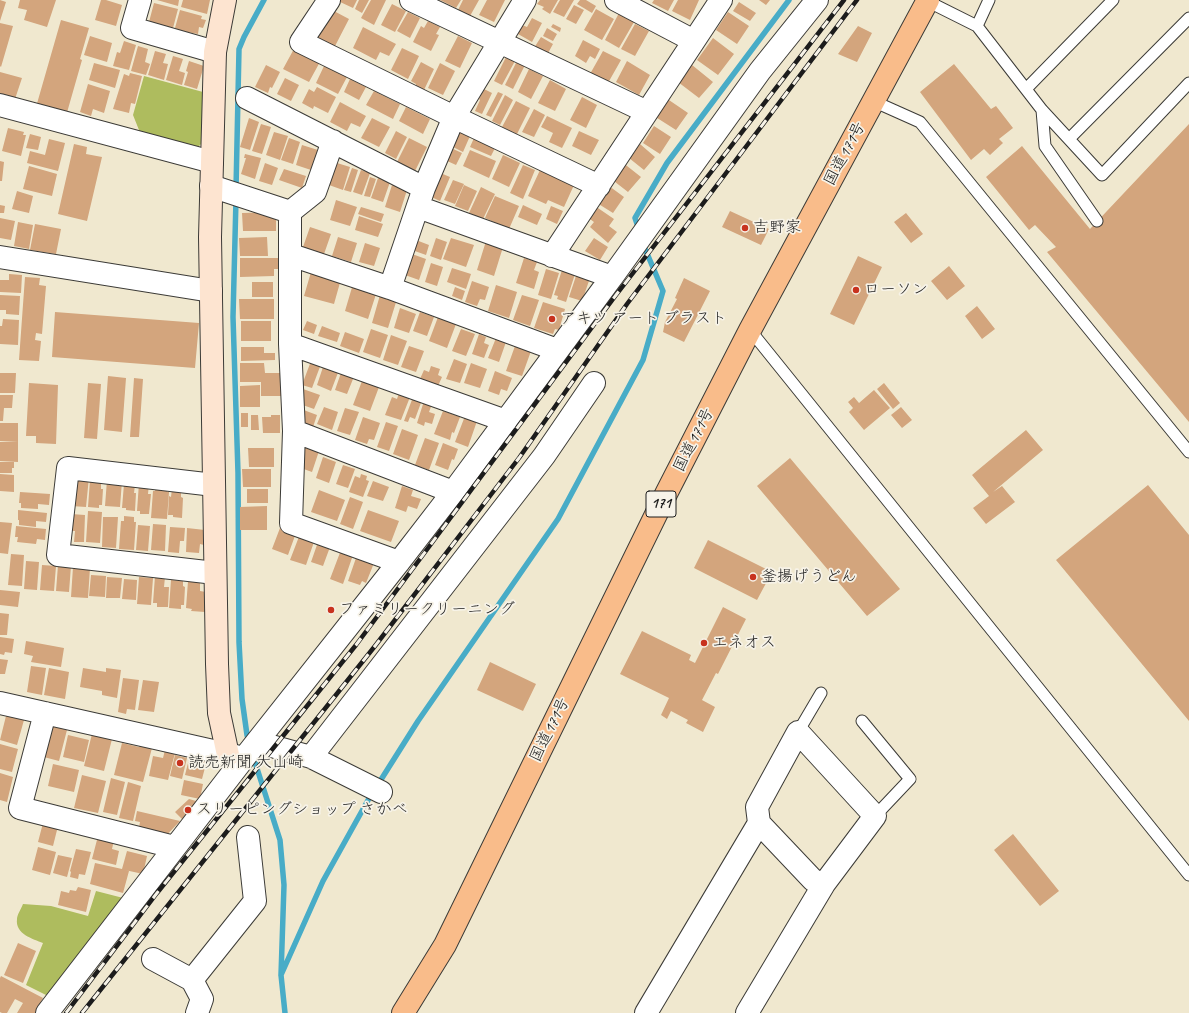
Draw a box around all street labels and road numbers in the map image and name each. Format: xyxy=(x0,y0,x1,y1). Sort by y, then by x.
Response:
street label: 国道171号 xyxy=(820,119,870,189)
street label: 国道171号 xyxy=(670,405,718,475)
road number: 171 xyxy=(646,491,676,517)
street label: 国道171号 xyxy=(526,695,574,765)

